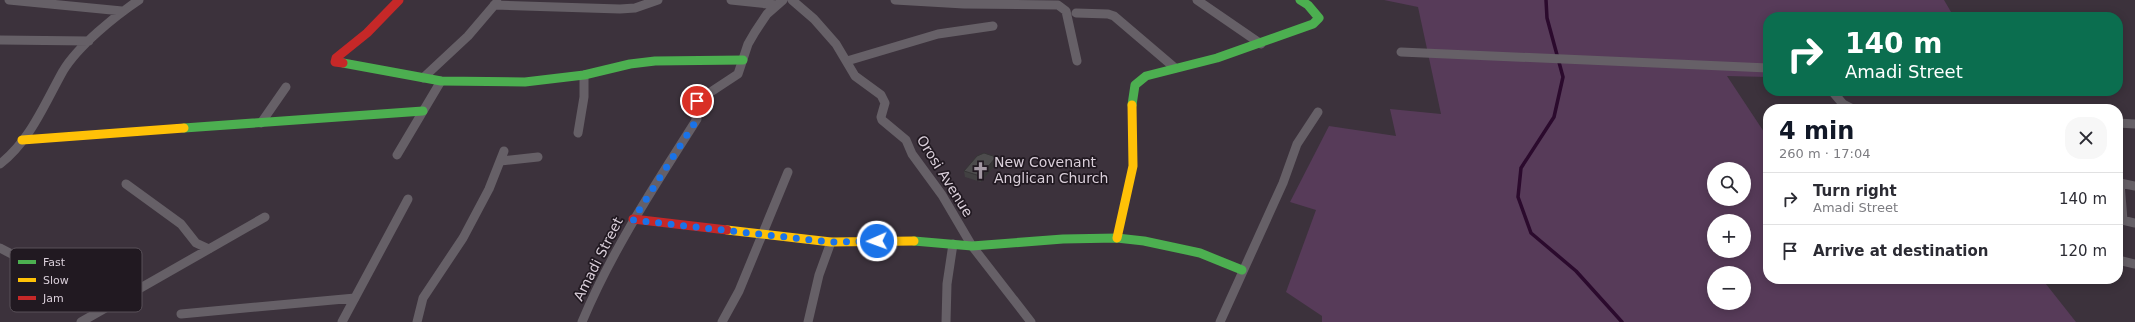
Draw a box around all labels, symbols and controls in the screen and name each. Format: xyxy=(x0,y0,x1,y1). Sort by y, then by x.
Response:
text: 140 m xyxy=(1845,27,1942,60)
icon: right xyxy=(1779,28,1831,80)
text: Amadi Street xyxy=(1845,61,1963,82)
pin xyxy=(680,84,714,118)
icon: arrive xyxy=(686,90,708,112)
text: 4 min xyxy=(1779,117,1854,145)
button: close xyxy=(2065,117,2107,159)
street label: Orosi Avenue xyxy=(914,132,976,220)
text: 260 m · 17:04 xyxy=(1779,146,1870,161)
place label: New Covenant Anglican Church xyxy=(994,154,1108,186)
church icon: New Covenant Anglican Church xyxy=(971,160,991,180)
map controls xyxy=(1707,162,1751,310)
button: search xyxy=(1707,162,1751,206)
text: Turn right xyxy=(1813,182,1897,200)
icon: right xyxy=(1779,188,1801,210)
text: 140 m xyxy=(2059,190,2107,208)
text: Amadi Street xyxy=(1813,200,1898,215)
street label: Amadi Street xyxy=(570,214,626,303)
button: + xyxy=(1707,214,1751,258)
position arrow xyxy=(856,220,898,262)
icon: arrive xyxy=(1779,240,1801,262)
text: Arrive at destination xyxy=(1813,242,1988,260)
text: 120 m xyxy=(2059,242,2107,260)
legend xyxy=(10,248,142,312)
text: Fast xyxy=(43,256,66,269)
button: − xyxy=(1707,266,1751,310)
text: Slow xyxy=(43,274,69,287)
text: Jam xyxy=(42,292,64,305)

